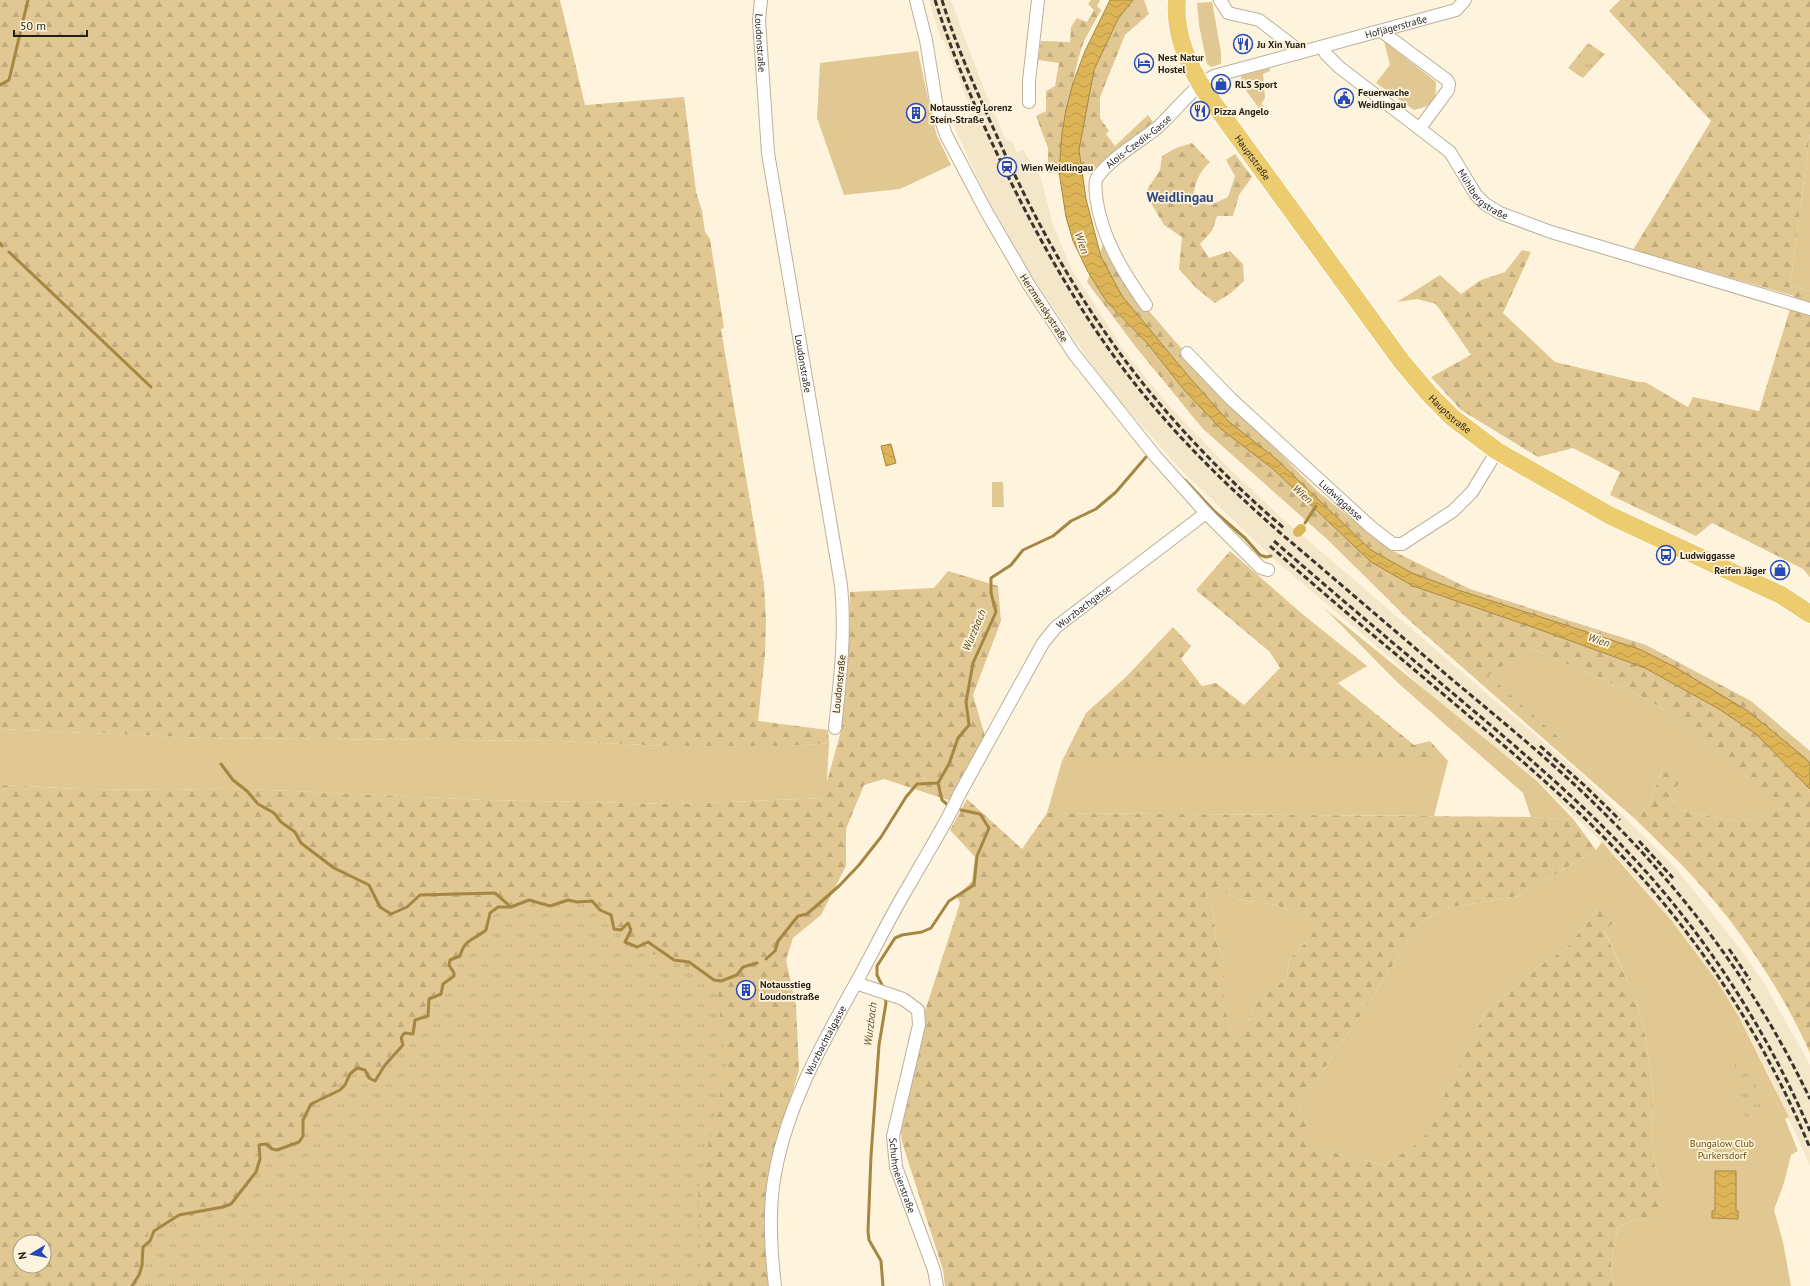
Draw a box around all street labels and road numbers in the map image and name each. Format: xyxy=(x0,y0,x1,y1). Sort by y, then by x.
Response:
street label: Hofjägerstraße xyxy=(1364,12,1428,41)
street label: Loudonstraße xyxy=(752,13,769,73)
street label: Alois-Czedik-Gasse xyxy=(1102,111,1174,171)
street label: Hauptstraße xyxy=(1232,132,1274,183)
street label: Mühlbergstraße xyxy=(1455,166,1510,222)
street label: Herzmanskystraße xyxy=(1017,271,1071,345)
street label: Loudonstraße xyxy=(792,334,815,394)
street label: Hauptstraße xyxy=(1426,391,1474,436)
street label: Ludwiggasse xyxy=(1317,476,1366,523)
street label: Wurzbachgasse xyxy=(1053,581,1113,631)
street label: Loudonstraße xyxy=(829,654,849,714)
street label: Wurzbachtalgasse xyxy=(802,1003,849,1077)
street label: Schuhmeierstraße xyxy=(887,1137,919,1215)

